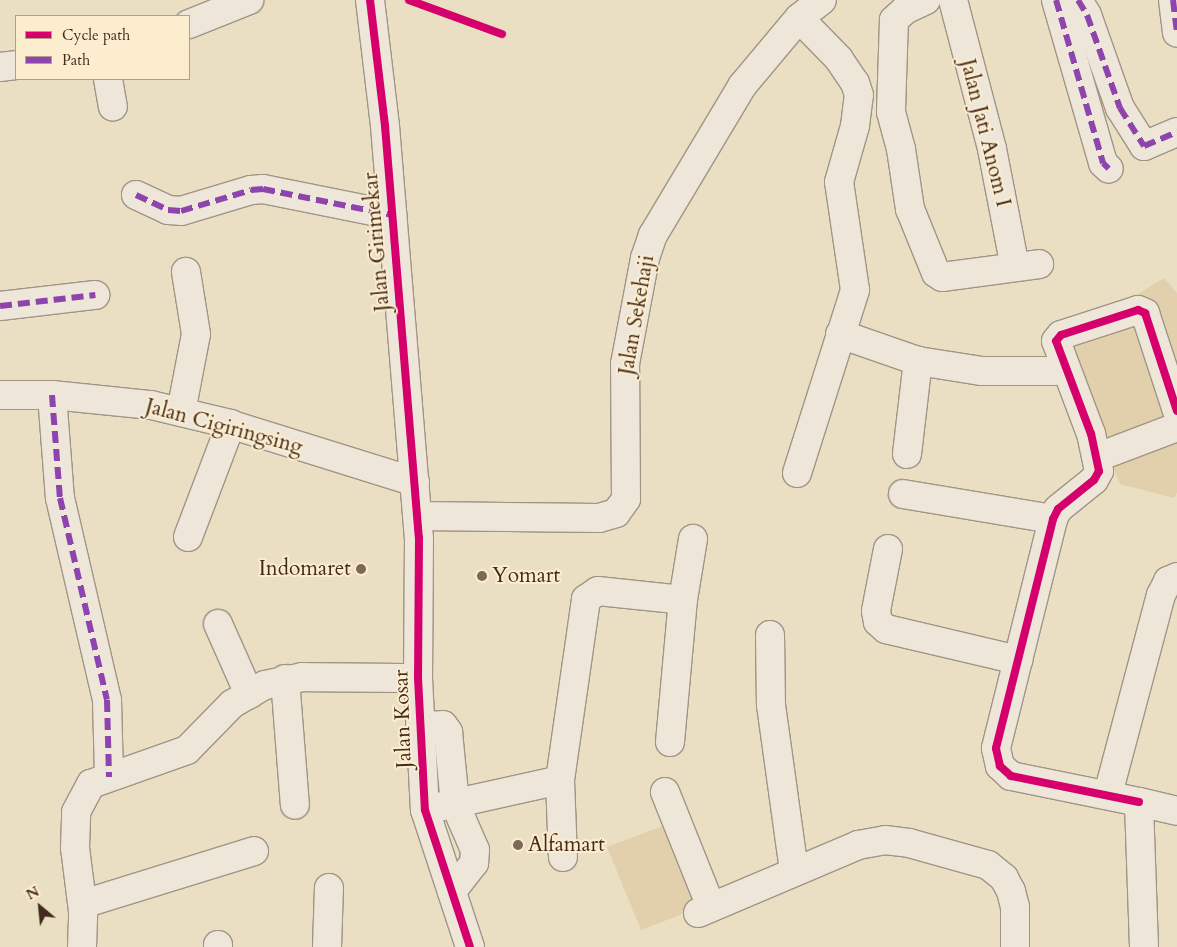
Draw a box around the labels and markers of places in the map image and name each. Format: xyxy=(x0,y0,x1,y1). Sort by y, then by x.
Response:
place label: Indomaret xyxy=(259,556,351,582)
marker: Indomaret xyxy=(355,563,367,575)
place label: Yomart xyxy=(492,563,560,589)
marker: Yomart xyxy=(476,570,488,582)
place label: Alfamart xyxy=(528,832,605,858)
marker: Alfamart xyxy=(512,839,524,851)

